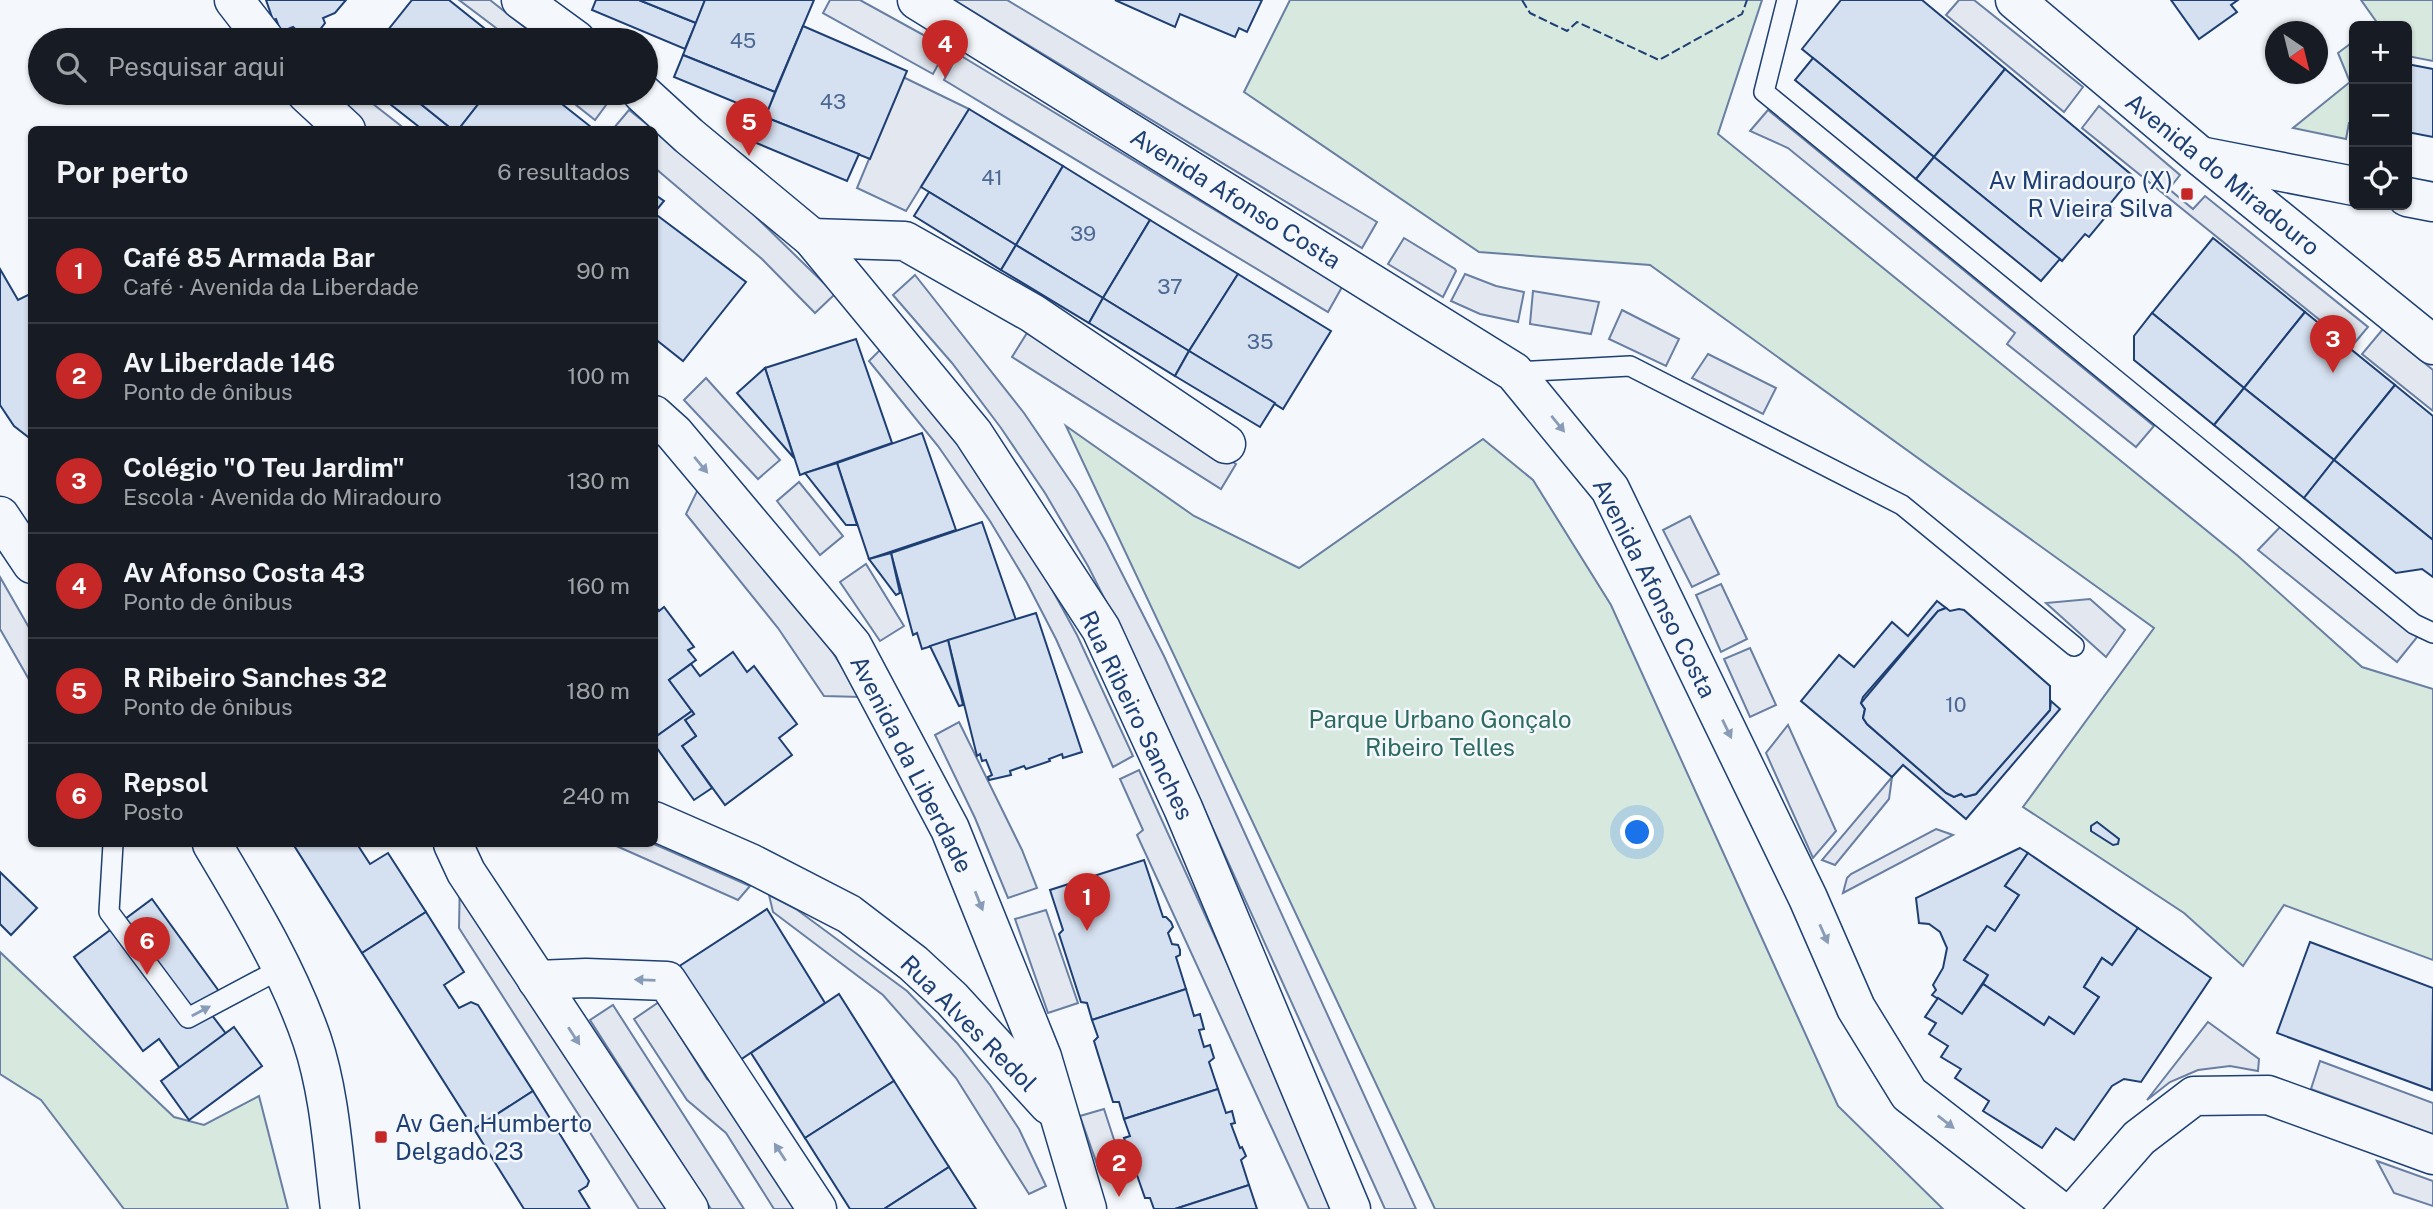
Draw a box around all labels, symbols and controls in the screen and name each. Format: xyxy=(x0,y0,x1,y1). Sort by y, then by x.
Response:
pin: 4 xyxy=(922,20,968,78)
north arrow xyxy=(2265,21,2328,84)
map controls xyxy=(2349,21,2412,210)
button: + xyxy=(2349,21,2412,84)
search box xyxy=(28,28,658,105)
house number: 45 xyxy=(730,28,756,53)
icon: search xyxy=(52,48,90,86)
text: Pesquisar aqui xyxy=(108,51,285,82)
button: − xyxy=(2349,84,2412,147)
street label: Avenida do Miradouro xyxy=(2120,87,2326,261)
house number: 43 xyxy=(820,89,846,114)
pin: 5 xyxy=(726,98,772,156)
street label: Avenida Afonso Costa xyxy=(1126,122,1346,274)
button: locate xyxy=(2349,147,2412,210)
text: Por perto xyxy=(56,154,188,190)
text: 6 resultados xyxy=(497,158,630,185)
house number: 41 xyxy=(981,165,1003,190)
place label: Av Miradouro (X) R Vieira Silva xyxy=(1988,166,2173,222)
marker: Av Miradouro (X) R Vieira Silva xyxy=(2179,186,2195,202)
house number: 39 xyxy=(1070,221,1096,246)
text: Café 85 Armada Bar xyxy=(123,242,375,273)
text: 1 xyxy=(74,257,84,284)
text: 90 m xyxy=(576,257,630,284)
text: Café · Avenida da Liberdade xyxy=(123,273,419,300)
house number: 37 xyxy=(1157,274,1183,299)
pin: 3 xyxy=(2310,315,2356,373)
house number: 35 xyxy=(1247,329,1273,354)
text: Av Liberdade 146 xyxy=(123,347,335,378)
text: 2 xyxy=(72,362,86,389)
text: 100 m xyxy=(567,362,630,389)
text: Ponto de ônibus xyxy=(123,378,293,405)
one-way arrow xyxy=(1550,415,1565,433)
text: Colégio "O Teu Jardim" xyxy=(123,452,405,483)
one-way arrow xyxy=(693,456,709,474)
text: 3 xyxy=(71,467,87,494)
text: 130 m xyxy=(567,467,630,494)
street label: Avenida Afonso Costa xyxy=(1587,474,1723,702)
text: Escola · Avenida do Miradouro xyxy=(123,483,442,510)
text: Av Afonso Costa 43 xyxy=(123,557,365,588)
text: 4 xyxy=(71,572,87,599)
text: 160 m xyxy=(567,572,630,599)
text: Ponto de ônibus xyxy=(123,588,293,615)
street label: Rua Ribeiro Sanches xyxy=(1074,606,1200,824)
street label: Avenida da Liberdade xyxy=(845,651,979,877)
text: R Ribeiro Sanches 32 xyxy=(123,662,387,693)
text: 5 xyxy=(71,677,87,704)
text: 180 m xyxy=(566,677,630,704)
house number: 10 xyxy=(1945,692,1967,717)
text: Ponto de ônibus xyxy=(123,693,293,720)
park label: Parque Urbano Gonçalo Ribeiro Telles xyxy=(1308,705,1572,761)
one-way arrow xyxy=(1721,719,1732,739)
text: Repsol xyxy=(123,767,209,798)
text: 6 xyxy=(71,782,87,809)
text: 240 m xyxy=(562,782,630,809)
text: Posto xyxy=(123,798,183,825)
your location xyxy=(1620,815,1654,849)
pin: 1 xyxy=(1064,873,1110,931)
one-way arrow xyxy=(974,891,985,912)
pin: 6 xyxy=(124,917,170,975)
one-way arrow xyxy=(1819,924,1830,945)
street label: Rua Alves Redol xyxy=(895,949,1043,1097)
one-way arrow xyxy=(633,974,655,985)
one-way arrow xyxy=(191,1006,211,1017)
one-way arrow xyxy=(568,1027,581,1046)
place label: Av Gen Humberto Delgado 23 xyxy=(395,1109,592,1165)
one-way arrow xyxy=(1936,1115,1954,1130)
marker: Av Gen Humberto Delgado 23 xyxy=(373,1129,389,1145)
pin: 2 xyxy=(1096,1139,1142,1197)
one-way arrow xyxy=(773,1142,786,1162)

